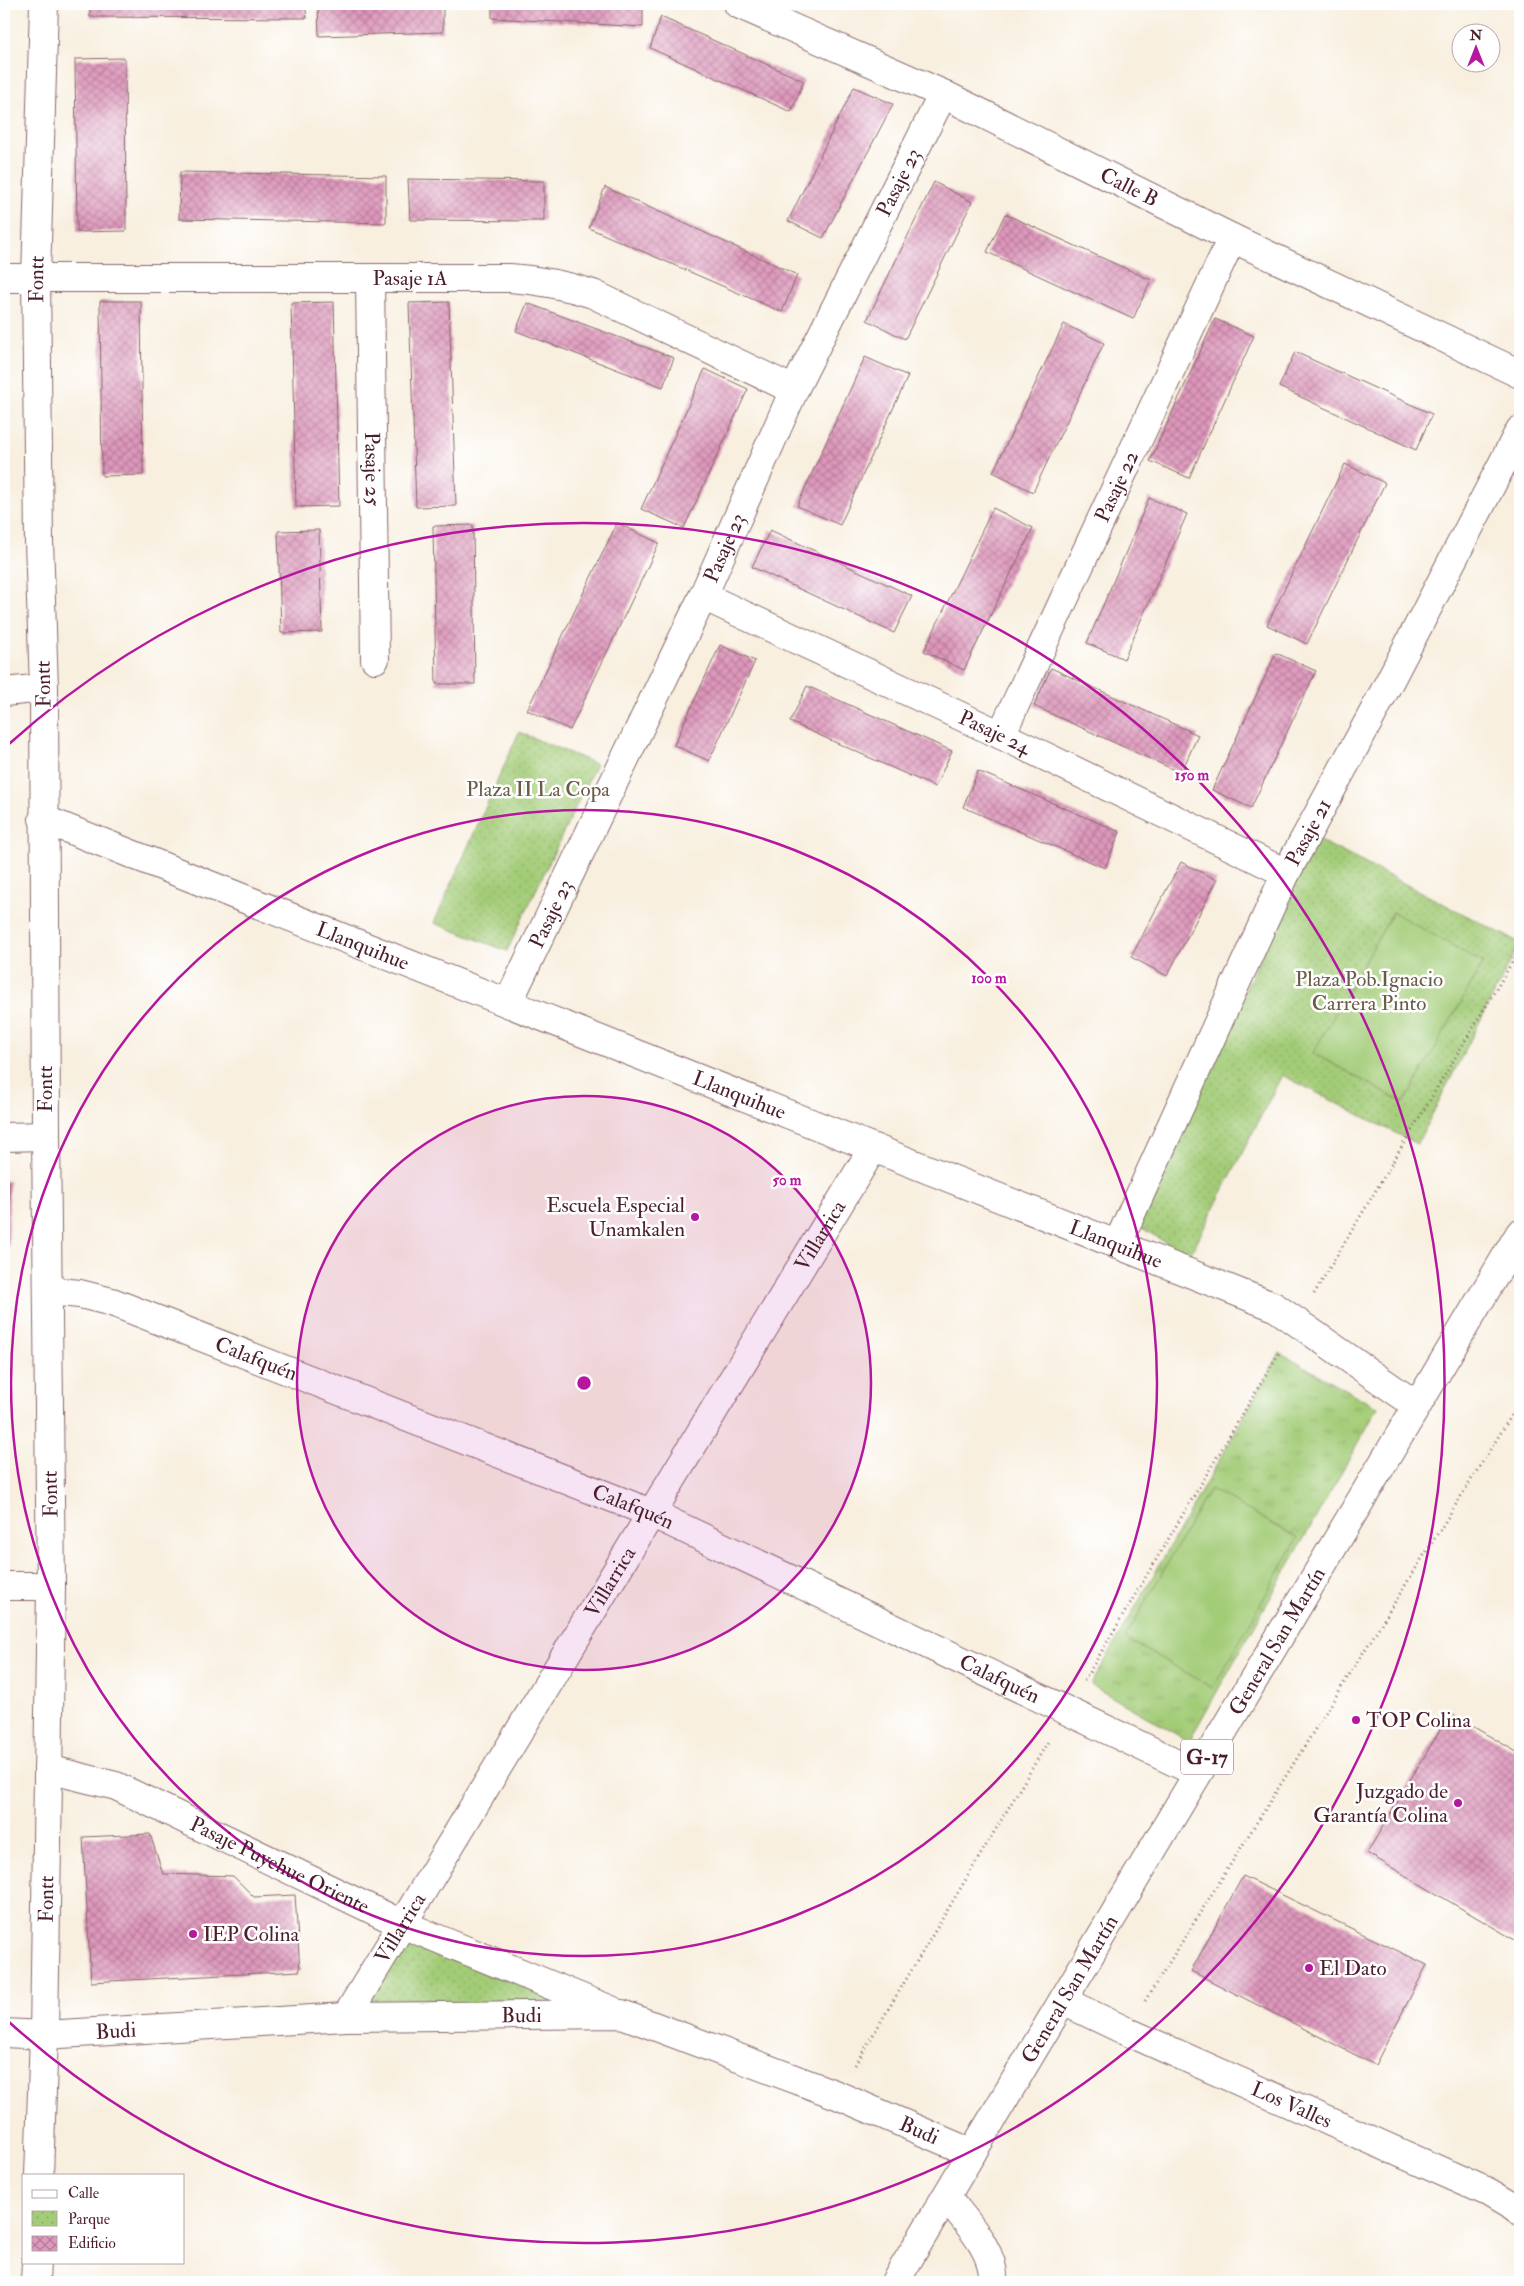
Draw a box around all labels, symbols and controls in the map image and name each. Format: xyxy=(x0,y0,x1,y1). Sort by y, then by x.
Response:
north arrow xyxy=(1452,22,1502,72)
text: N xyxy=(1469,27,1483,44)
street label: Pasaje 23 xyxy=(870,144,927,221)
street label: Calle B xyxy=(1095,161,1163,213)
street label: Fontt xyxy=(23,255,51,303)
street label: Pasaje 1A xyxy=(372,265,448,292)
street label: Pasaje 25 xyxy=(358,432,386,507)
street label: Pasaje 22 xyxy=(1089,447,1145,527)
street label: Pasaje 23 xyxy=(698,509,752,587)
street label: Fontt xyxy=(30,660,57,708)
street label: Pasaje 24 xyxy=(954,704,1036,762)
text: 150 m xyxy=(1175,766,1209,785)
park label: Plaza II La Copa xyxy=(466,776,610,803)
street label: Pasaje 21 xyxy=(1279,794,1338,871)
street label: Pasaje 23 xyxy=(523,875,579,953)
street label: Llanquihue xyxy=(312,916,413,977)
park label: Plaza Pob.Ignacio Carrera Pinto xyxy=(1295,966,1443,1017)
text: 100 m xyxy=(971,969,1007,988)
street label: Fontt xyxy=(32,1065,59,1113)
street label: Llanquihue xyxy=(689,1065,790,1126)
text: 50 m xyxy=(773,1171,802,1190)
place label: Escuela Especial Unamkalen xyxy=(546,1192,686,1243)
street label: Villarrica xyxy=(789,1195,852,1276)
marker: Escuela Especial Unamkalen xyxy=(689,1211,701,1223)
street label: Llanquihue xyxy=(1065,1214,1166,1275)
street label: Calafquén xyxy=(211,1331,301,1387)
centre of rings xyxy=(575,1374,593,1392)
street label: Fontt xyxy=(37,1470,64,1518)
street label: Calafquén xyxy=(588,1478,679,1536)
street label: Villarrica xyxy=(579,1541,642,1622)
street label: General San Martín xyxy=(1223,1562,1332,1720)
street label: Calafquén xyxy=(955,1648,1044,1710)
place label: TOP Colina xyxy=(1366,1707,1471,1734)
marker: TOP Colina xyxy=(1350,1714,1362,1726)
road number: G-17 xyxy=(1181,1740,1233,1774)
place label: Juzgado de Garantía Colina xyxy=(1313,1778,1448,1829)
marker: Juzgado de Garantía Colina xyxy=(1452,1797,1464,1809)
street label: Pasaje Puyehue Oriente xyxy=(186,1811,374,1920)
street label: Fontt xyxy=(33,1875,60,1923)
street label: Villarrica xyxy=(369,1888,432,1969)
street label: General San Martín xyxy=(1015,1910,1125,2068)
place label: IEP Colina xyxy=(203,1921,299,1948)
marker: IEP Colina xyxy=(187,1928,199,1940)
place label: El Dato xyxy=(1319,1955,1387,1982)
marker: El Dato xyxy=(1303,1962,1315,1974)
street label: Budi xyxy=(501,2002,542,2029)
street label: Budi xyxy=(95,2017,137,2046)
street label: Los Valles xyxy=(1247,2075,1336,2135)
street label: Budi xyxy=(895,2110,944,2151)
legend xyxy=(22,2174,185,2264)
text: Calle xyxy=(68,2184,99,2203)
text: Parque xyxy=(68,2210,110,2229)
text: Edificio xyxy=(68,2234,116,2253)

